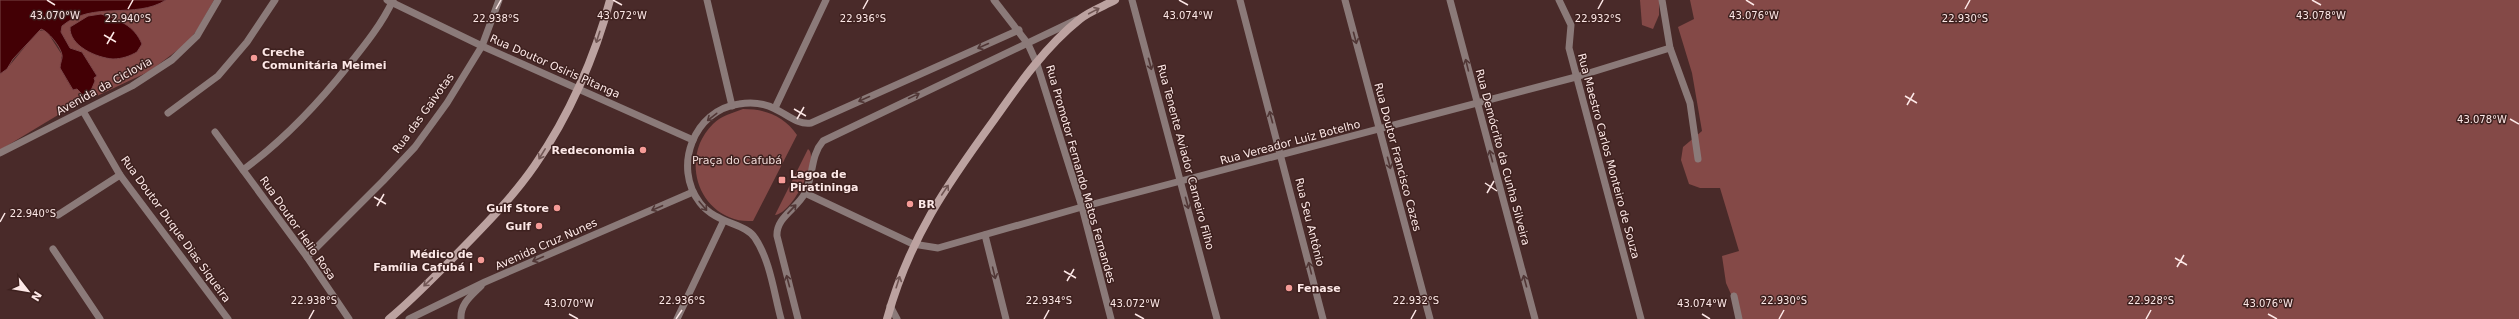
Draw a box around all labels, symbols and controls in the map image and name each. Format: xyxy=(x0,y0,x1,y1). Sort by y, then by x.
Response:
one-way arrow xyxy=(1088,6,1100,14)
text: 43.070°W xyxy=(30,10,80,21)
text: 43.072°W xyxy=(597,10,647,21)
text: 43.074°W xyxy=(1163,10,1213,21)
text: 43.076°W xyxy=(1729,10,1779,21)
text: 43.078°W xyxy=(2296,10,2346,21)
text: 22.940°S xyxy=(105,13,151,24)
text: 22.938°S xyxy=(473,13,519,24)
text: 22.936°S xyxy=(840,13,886,24)
text: 22.932°S xyxy=(1575,13,1621,24)
text: 22.930°S xyxy=(1942,13,1988,24)
one-way arrow xyxy=(594,31,601,44)
one-way arrow xyxy=(1352,31,1359,44)
street label: Rua Doutor Osiris Pitanga xyxy=(488,32,622,101)
one-way arrow xyxy=(977,43,989,51)
place label: Creche Comunitária Meimei xyxy=(262,46,387,72)
street label: Rua Maestro Carlos Monteiro de Souza xyxy=(1575,52,1642,260)
marker: Creche Comunitária Meimei xyxy=(249,53,259,63)
street label: Avenida da Ciclovia xyxy=(54,55,154,118)
one-way arrow xyxy=(1146,57,1154,70)
one-way arrow xyxy=(1462,59,1470,72)
street label: Rua Promotor Fernando Matos Fernandes xyxy=(1043,63,1118,285)
street label: Rua Tenente Aviador Carneiro Filho xyxy=(1154,63,1217,252)
street label: Rua Demócrito da Cunha Silveira xyxy=(1473,68,1532,247)
street label: Rua das Gaivotas xyxy=(390,71,457,156)
street label: Rua Doutor Francisco Cazes xyxy=(1371,81,1424,233)
one-way arrow xyxy=(907,92,919,100)
one-way arrow xyxy=(859,96,871,104)
one-way arrow xyxy=(1267,111,1274,124)
one-way arrow xyxy=(706,112,717,121)
text: 43.078°W xyxy=(2457,114,2507,125)
street label: Rua Vereador Luiz Botelho xyxy=(1219,117,1362,167)
place label: Redeconomia xyxy=(552,144,635,157)
marker: Redeconomia xyxy=(638,145,648,155)
one-way arrow xyxy=(538,148,546,160)
one-way arrow xyxy=(1487,150,1494,163)
street label: Rua Doutor Duque Dias Siqueira xyxy=(118,154,233,305)
park label: Praça do Cafubá xyxy=(692,154,782,167)
one-way arrow xyxy=(1386,156,1393,169)
place label: Lagoa de Piratininga xyxy=(790,168,858,194)
street label: Rua Doutor Helio Rosa xyxy=(257,174,338,283)
marker: Lagoa de Piratininga xyxy=(777,175,787,185)
street label: Rua Seu Antônio xyxy=(1292,176,1327,268)
one-way arrow xyxy=(941,185,949,196)
one-way arrow xyxy=(1183,197,1191,210)
place label: BR xyxy=(918,198,935,211)
marker: BR xyxy=(905,199,915,209)
one-way arrow xyxy=(698,200,707,211)
place label: Gulf Store xyxy=(486,202,549,215)
marker: Gulf Store xyxy=(552,203,562,213)
one-way arrow xyxy=(652,204,664,212)
one-way arrow xyxy=(788,204,797,214)
text: 22.940°S xyxy=(10,208,56,219)
street label: Avenida Cruz Nunes xyxy=(493,216,600,273)
place label: Gulf xyxy=(506,220,531,233)
marker: Gulf xyxy=(534,221,544,231)
place label: Médico de Família Cafubá I xyxy=(373,248,473,274)
marker: Médico de Família Cafubá I xyxy=(476,255,486,265)
one-way arrow xyxy=(532,256,544,263)
one-way arrow xyxy=(1306,261,1313,274)
one-way arrow xyxy=(991,266,999,279)
north arrow xyxy=(8,271,48,311)
one-way arrow xyxy=(784,275,791,288)
one-way arrow xyxy=(895,275,902,288)
one-way arrow xyxy=(1521,275,1528,288)
one-way arrow xyxy=(423,278,433,287)
place label: Fenase xyxy=(1297,282,1341,295)
marker: Fenase xyxy=(1284,283,1294,293)
text: N xyxy=(28,289,44,303)
text: 22.938°S xyxy=(291,295,337,306)
text: 22.936°S xyxy=(659,295,705,306)
text: 22.934°S xyxy=(1026,295,1072,306)
text: 22.932°S xyxy=(1393,295,1439,306)
text: 22.930°S xyxy=(1761,295,1807,306)
text: 22.928°S xyxy=(2128,295,2174,306)
text: 43.070°W xyxy=(544,298,594,309)
text: 43.072°W xyxy=(1110,298,1160,309)
text: 43.074°W xyxy=(1677,298,1727,309)
text: 43.076°W xyxy=(2243,298,2293,309)

